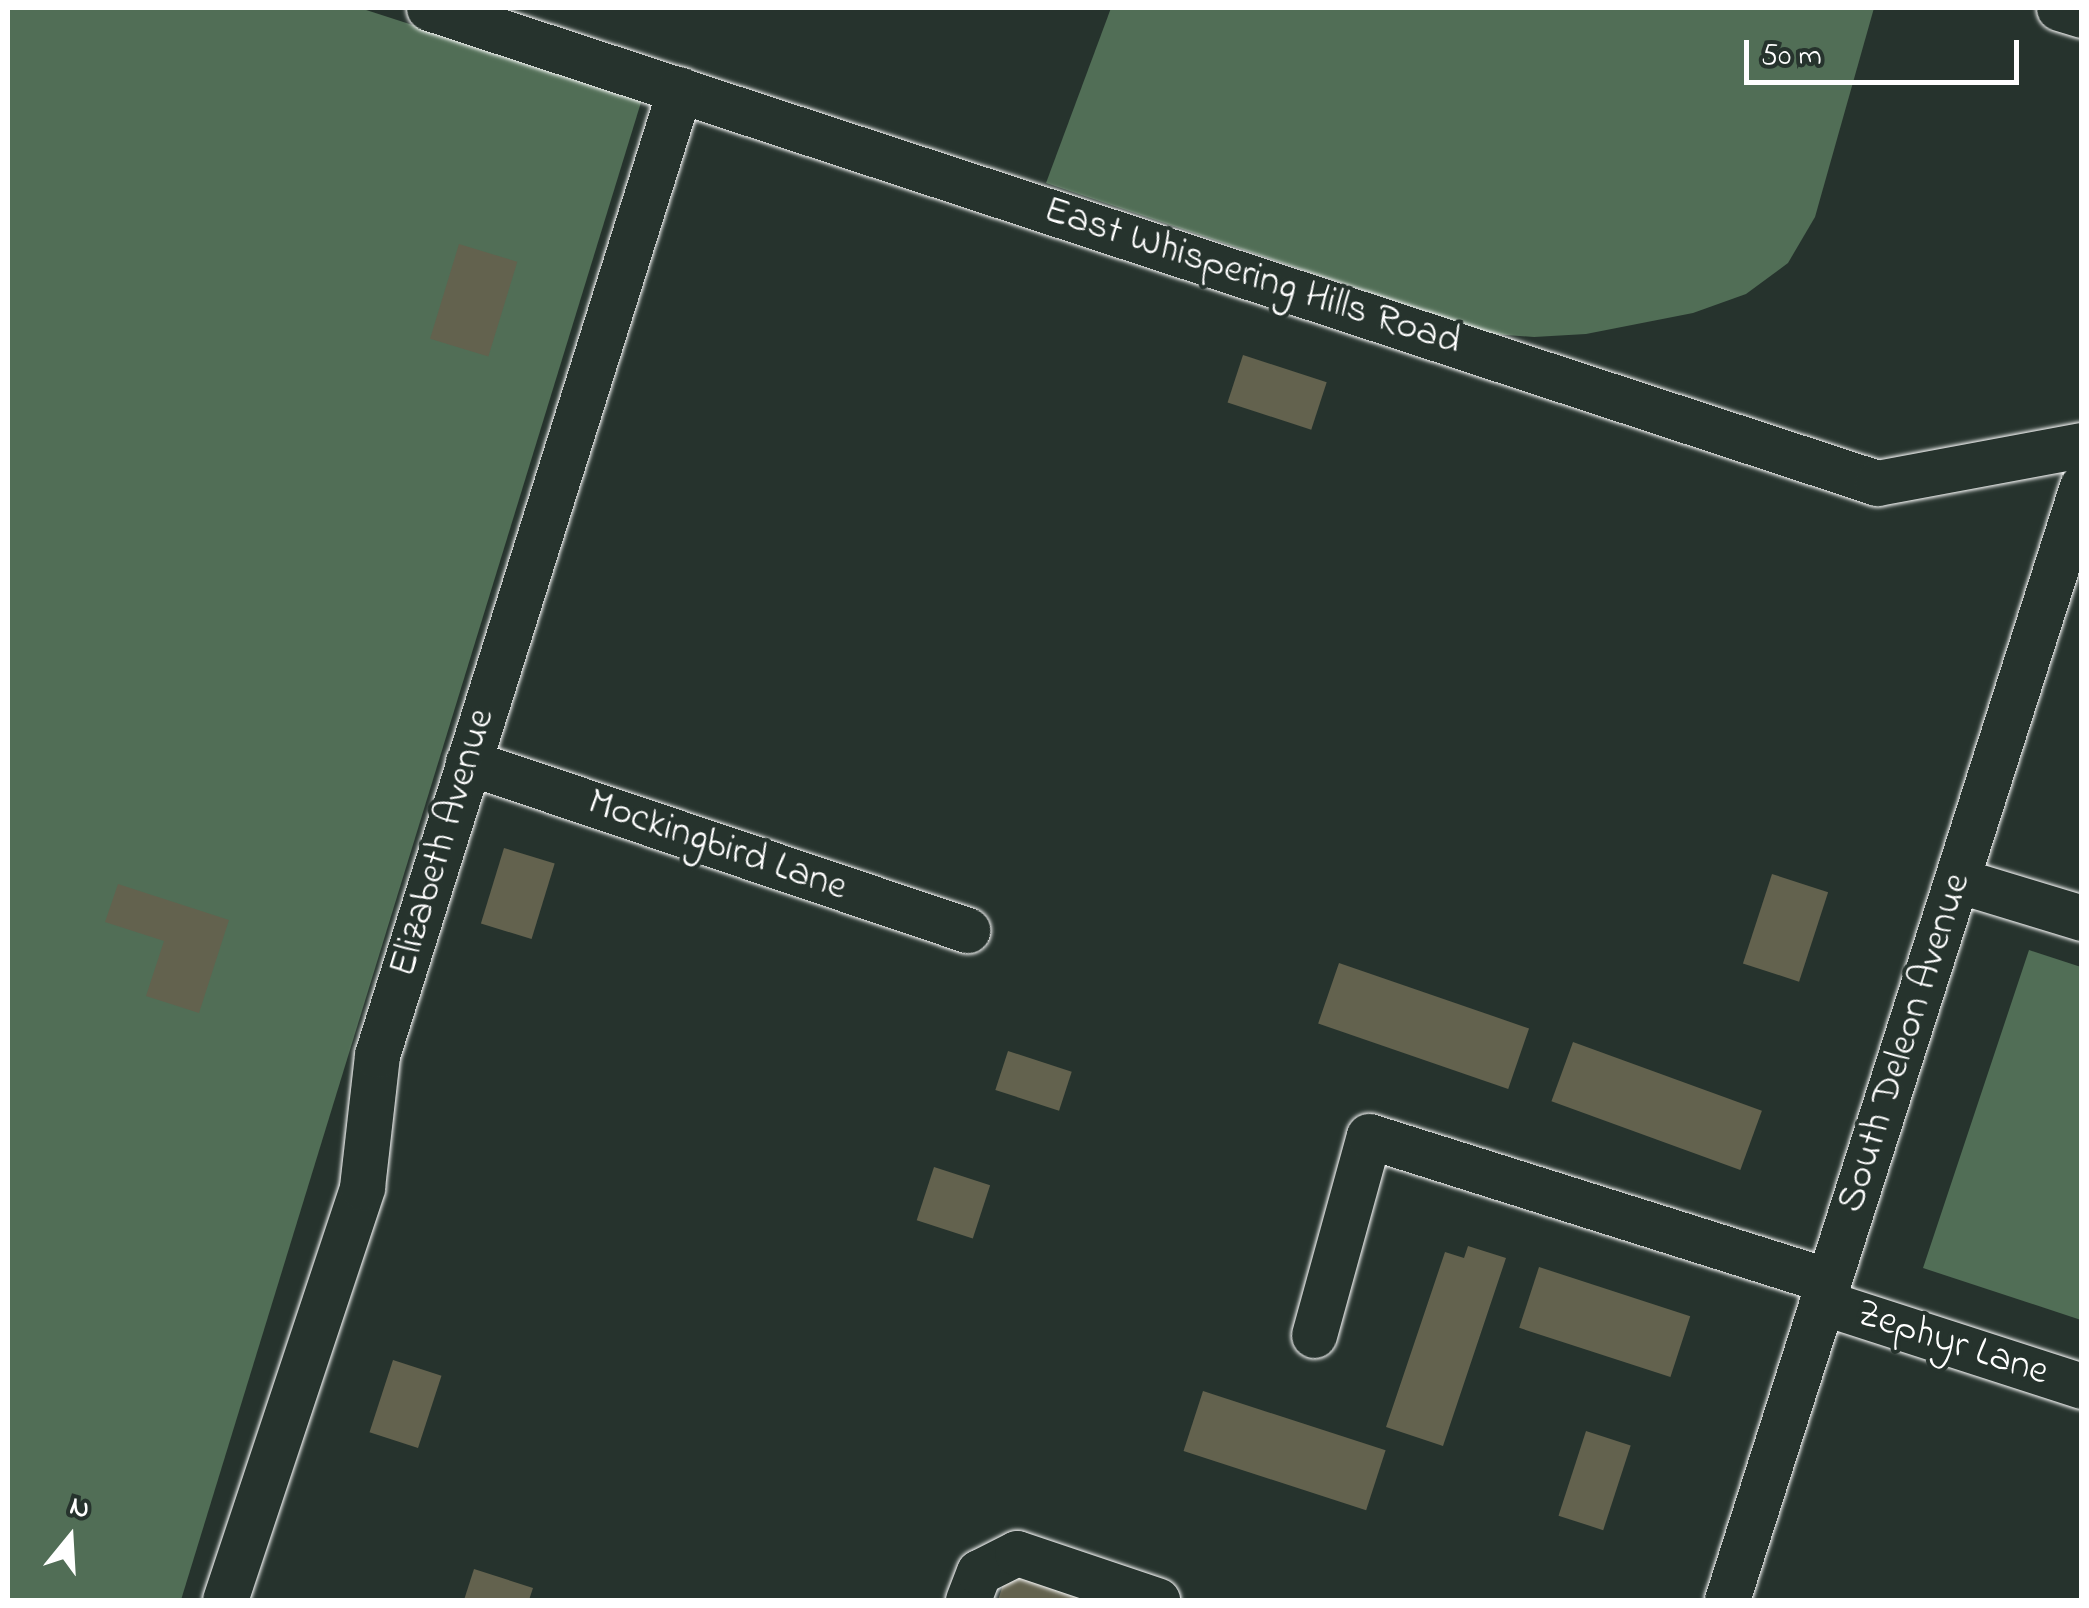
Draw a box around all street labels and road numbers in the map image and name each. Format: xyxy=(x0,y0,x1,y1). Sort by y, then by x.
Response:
street label: East Whispering Hills Road xyxy=(1038,187,1466,367)
street label: Elizabeth Avenue xyxy=(379,703,507,983)
street label: Mockingbird Lane xyxy=(581,779,853,913)
street label: South Deleon Avenue xyxy=(1828,867,1982,1219)
street label: Zephyr Lane xyxy=(1850,1290,2054,1398)

